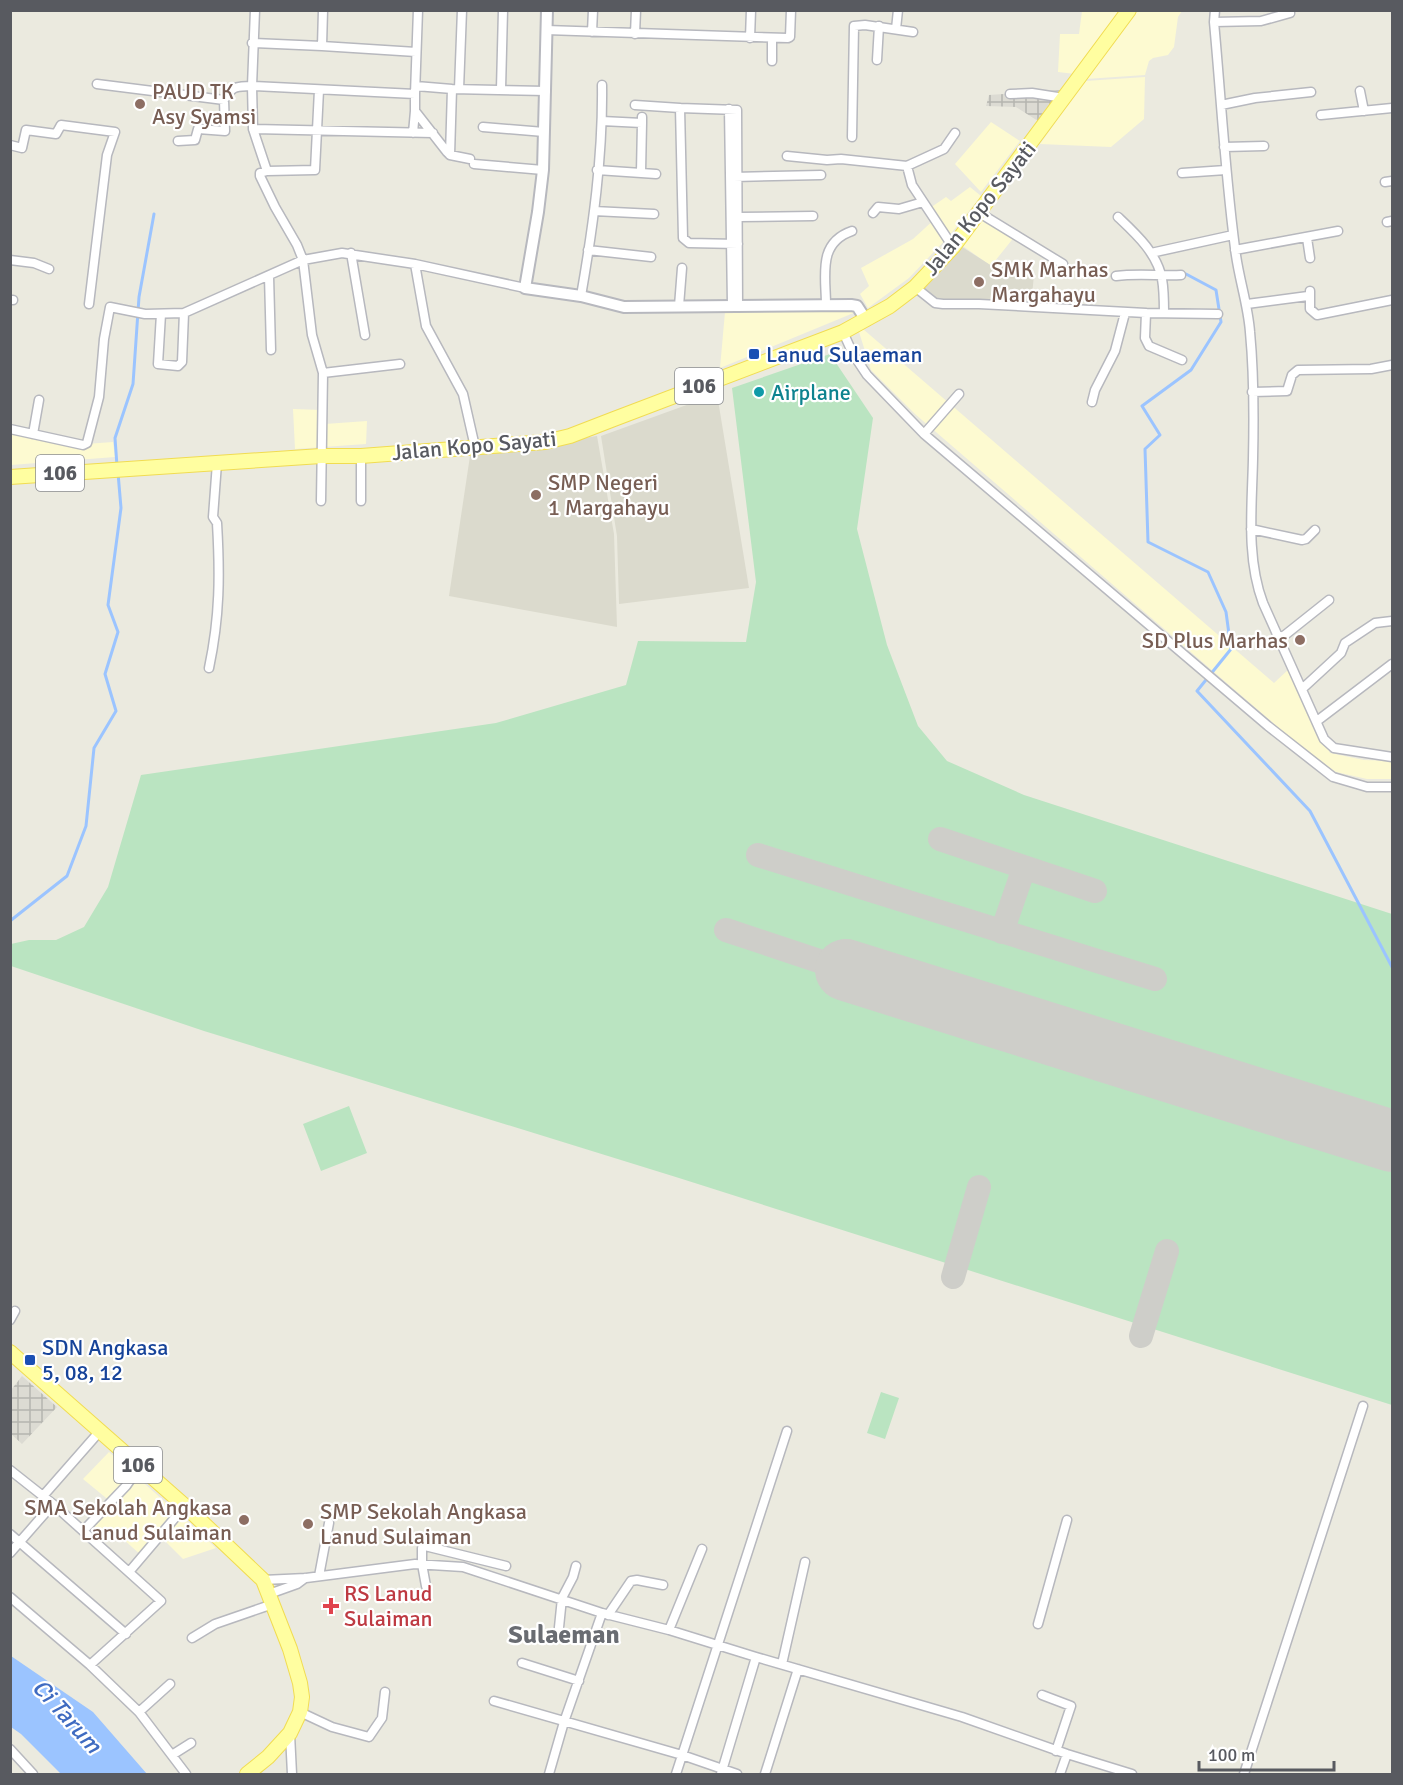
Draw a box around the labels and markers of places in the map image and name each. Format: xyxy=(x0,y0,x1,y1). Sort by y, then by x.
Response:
place label: PAUD TK Asy Syamsi xyxy=(152,78,256,130)
marker: PAUD TK Asy Syamsi xyxy=(133,97,147,111)
place label: SMK Marhas Margahayu xyxy=(991,256,1108,308)
marker: SMK Marhas Margahayu xyxy=(972,275,986,289)
place label: Lanud Sulaeman xyxy=(766,341,922,368)
marker: Lanud Sulaeman xyxy=(747,347,761,361)
place label: Airplane xyxy=(771,379,851,406)
marker: Airplane xyxy=(752,385,766,399)
place label: SMP Negeri 1 Margahayu xyxy=(548,469,669,521)
marker: SMP Negeri 1 Margahayu xyxy=(529,488,543,502)
place label: SD Plus Marhas xyxy=(1142,627,1288,654)
marker: SD Plus Marhas xyxy=(1293,633,1307,647)
place label: SDN Angkasa 5, 08, 12 xyxy=(42,1334,168,1386)
marker: SDN Angkasa 5, 08, 12 xyxy=(23,1353,37,1367)
place label: SMA Sekolah Angkasa Lanud Sulaiman xyxy=(24,1494,232,1546)
place label: SMP Sekolah Angkasa Lanud Sulaiman xyxy=(320,1498,527,1550)
marker: SMA Sekolah Angkasa Lanud Sulaiman xyxy=(237,1513,251,1527)
marker: SMP Sekolah Angkasa Lanud Sulaiman xyxy=(301,1517,315,1531)
place label: RS Lanud Sulaiman xyxy=(344,1580,433,1632)
marker: RS Lanud Sulaiman xyxy=(322,1597,340,1615)

